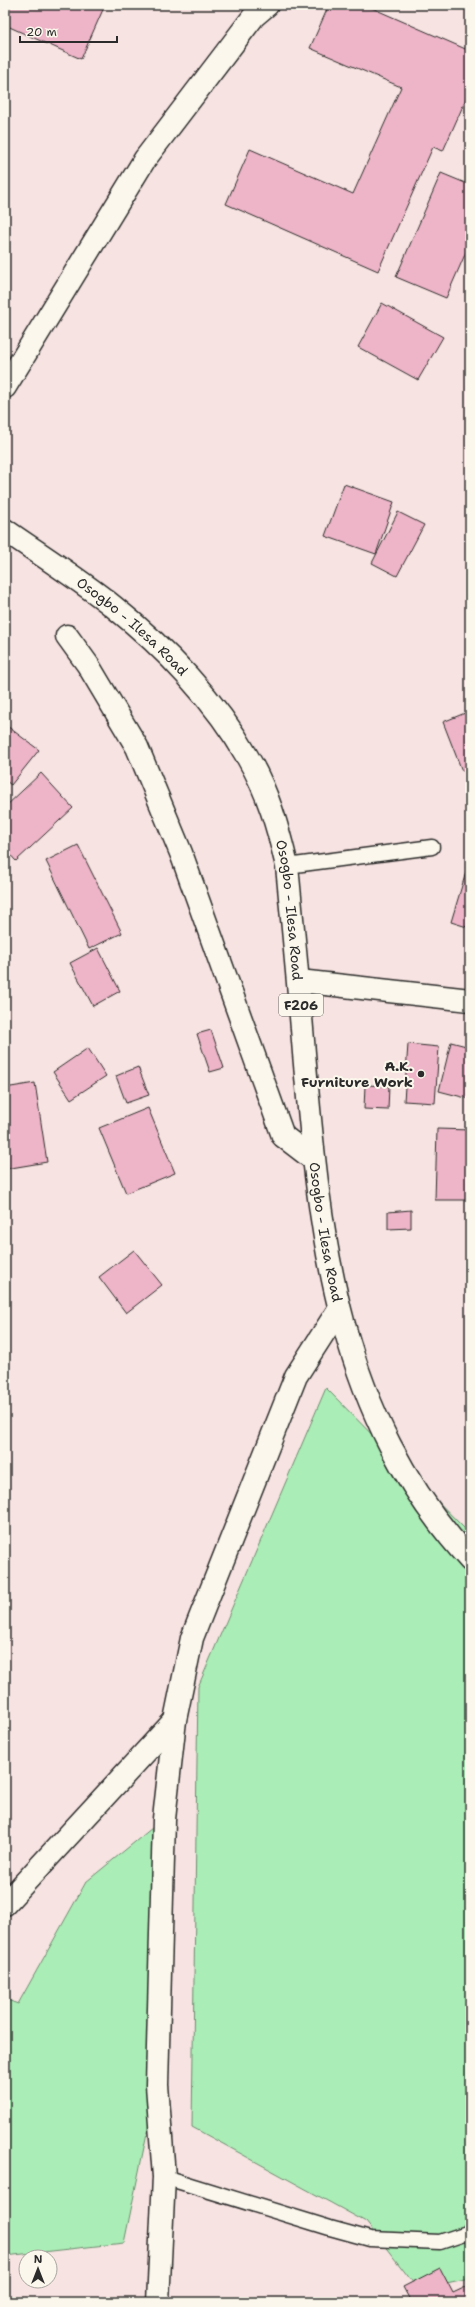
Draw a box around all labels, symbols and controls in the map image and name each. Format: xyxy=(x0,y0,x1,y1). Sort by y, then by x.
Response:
scale bar xyxy=(20,18,117,44)
text: 20 m xyxy=(26,24,57,40)
street label: Osogbo - Ilesa Road xyxy=(73,573,192,680)
street label: Osogbo - Ilesa Road xyxy=(272,838,307,981)
road number: F206 xyxy=(279,994,323,1016)
place label: A.K. Furniture Work xyxy=(301,1057,413,1091)
marker: A.K. Furniture Work xyxy=(416,1069,426,1079)
street label: Osogbo - Ilesa Road xyxy=(306,1161,347,1304)
north arrow xyxy=(18,2249,58,2289)
text: N xyxy=(34,2252,43,2267)

